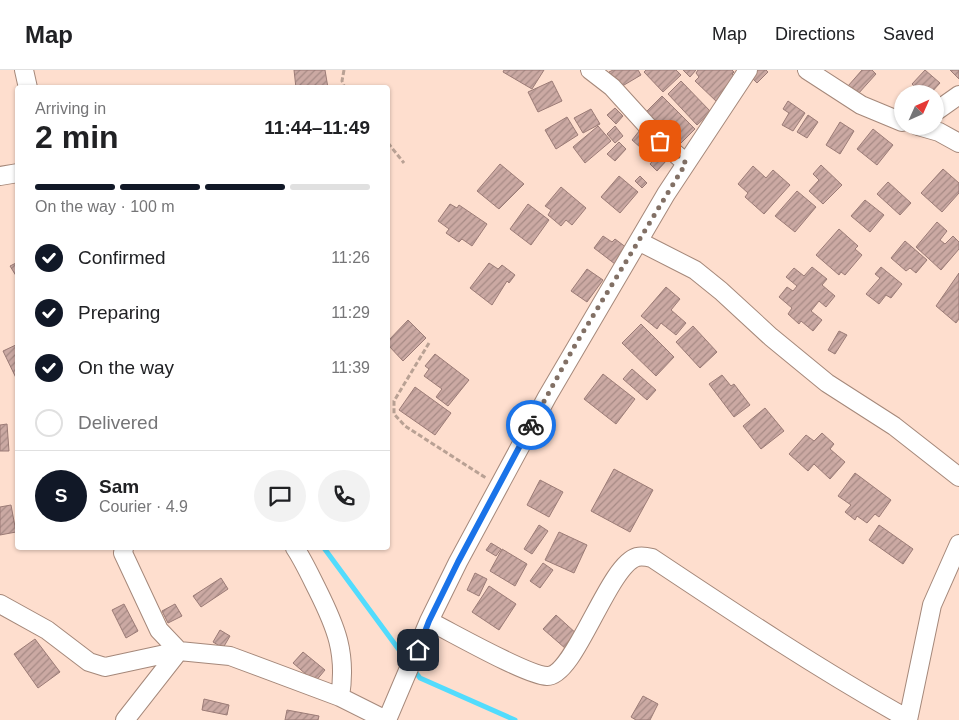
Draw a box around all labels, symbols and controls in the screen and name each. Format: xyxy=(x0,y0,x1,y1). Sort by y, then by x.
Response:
text: Map xyxy=(25,21,73,48)
text: Map xyxy=(712,24,747,44)
text: Directions xyxy=(775,24,855,44)
text: Saved xyxy=(883,24,934,44)
north arrow xyxy=(894,85,944,135)
map controls xyxy=(894,85,944,135)
text: Arriving in xyxy=(35,100,106,117)
text: 11:44–11:49 xyxy=(264,117,370,138)
text: 2 min xyxy=(35,119,119,155)
pin xyxy=(639,120,681,162)
icon: bag xyxy=(646,127,674,155)
text: On the way · 100 m xyxy=(35,198,175,215)
icon: check xyxy=(35,244,63,272)
text: Confirmed xyxy=(78,247,166,268)
text: 11:26 xyxy=(331,249,370,266)
icon: check xyxy=(35,299,63,327)
text: Preparing xyxy=(78,302,160,323)
text: 11:29 xyxy=(331,304,370,321)
icon: check xyxy=(35,354,63,382)
text: On the way xyxy=(78,357,174,378)
text: 11:39 xyxy=(331,359,370,376)
courier xyxy=(506,400,556,450)
icon: bike xyxy=(517,411,545,439)
text: Delivered xyxy=(78,412,158,433)
button: chat xyxy=(254,470,306,522)
button: phone xyxy=(318,470,370,522)
text: Sam xyxy=(99,476,139,497)
text: S xyxy=(55,485,67,506)
text: Courier · 4.9 xyxy=(99,498,188,515)
pin xyxy=(397,629,439,671)
icon: home xyxy=(404,636,432,664)

